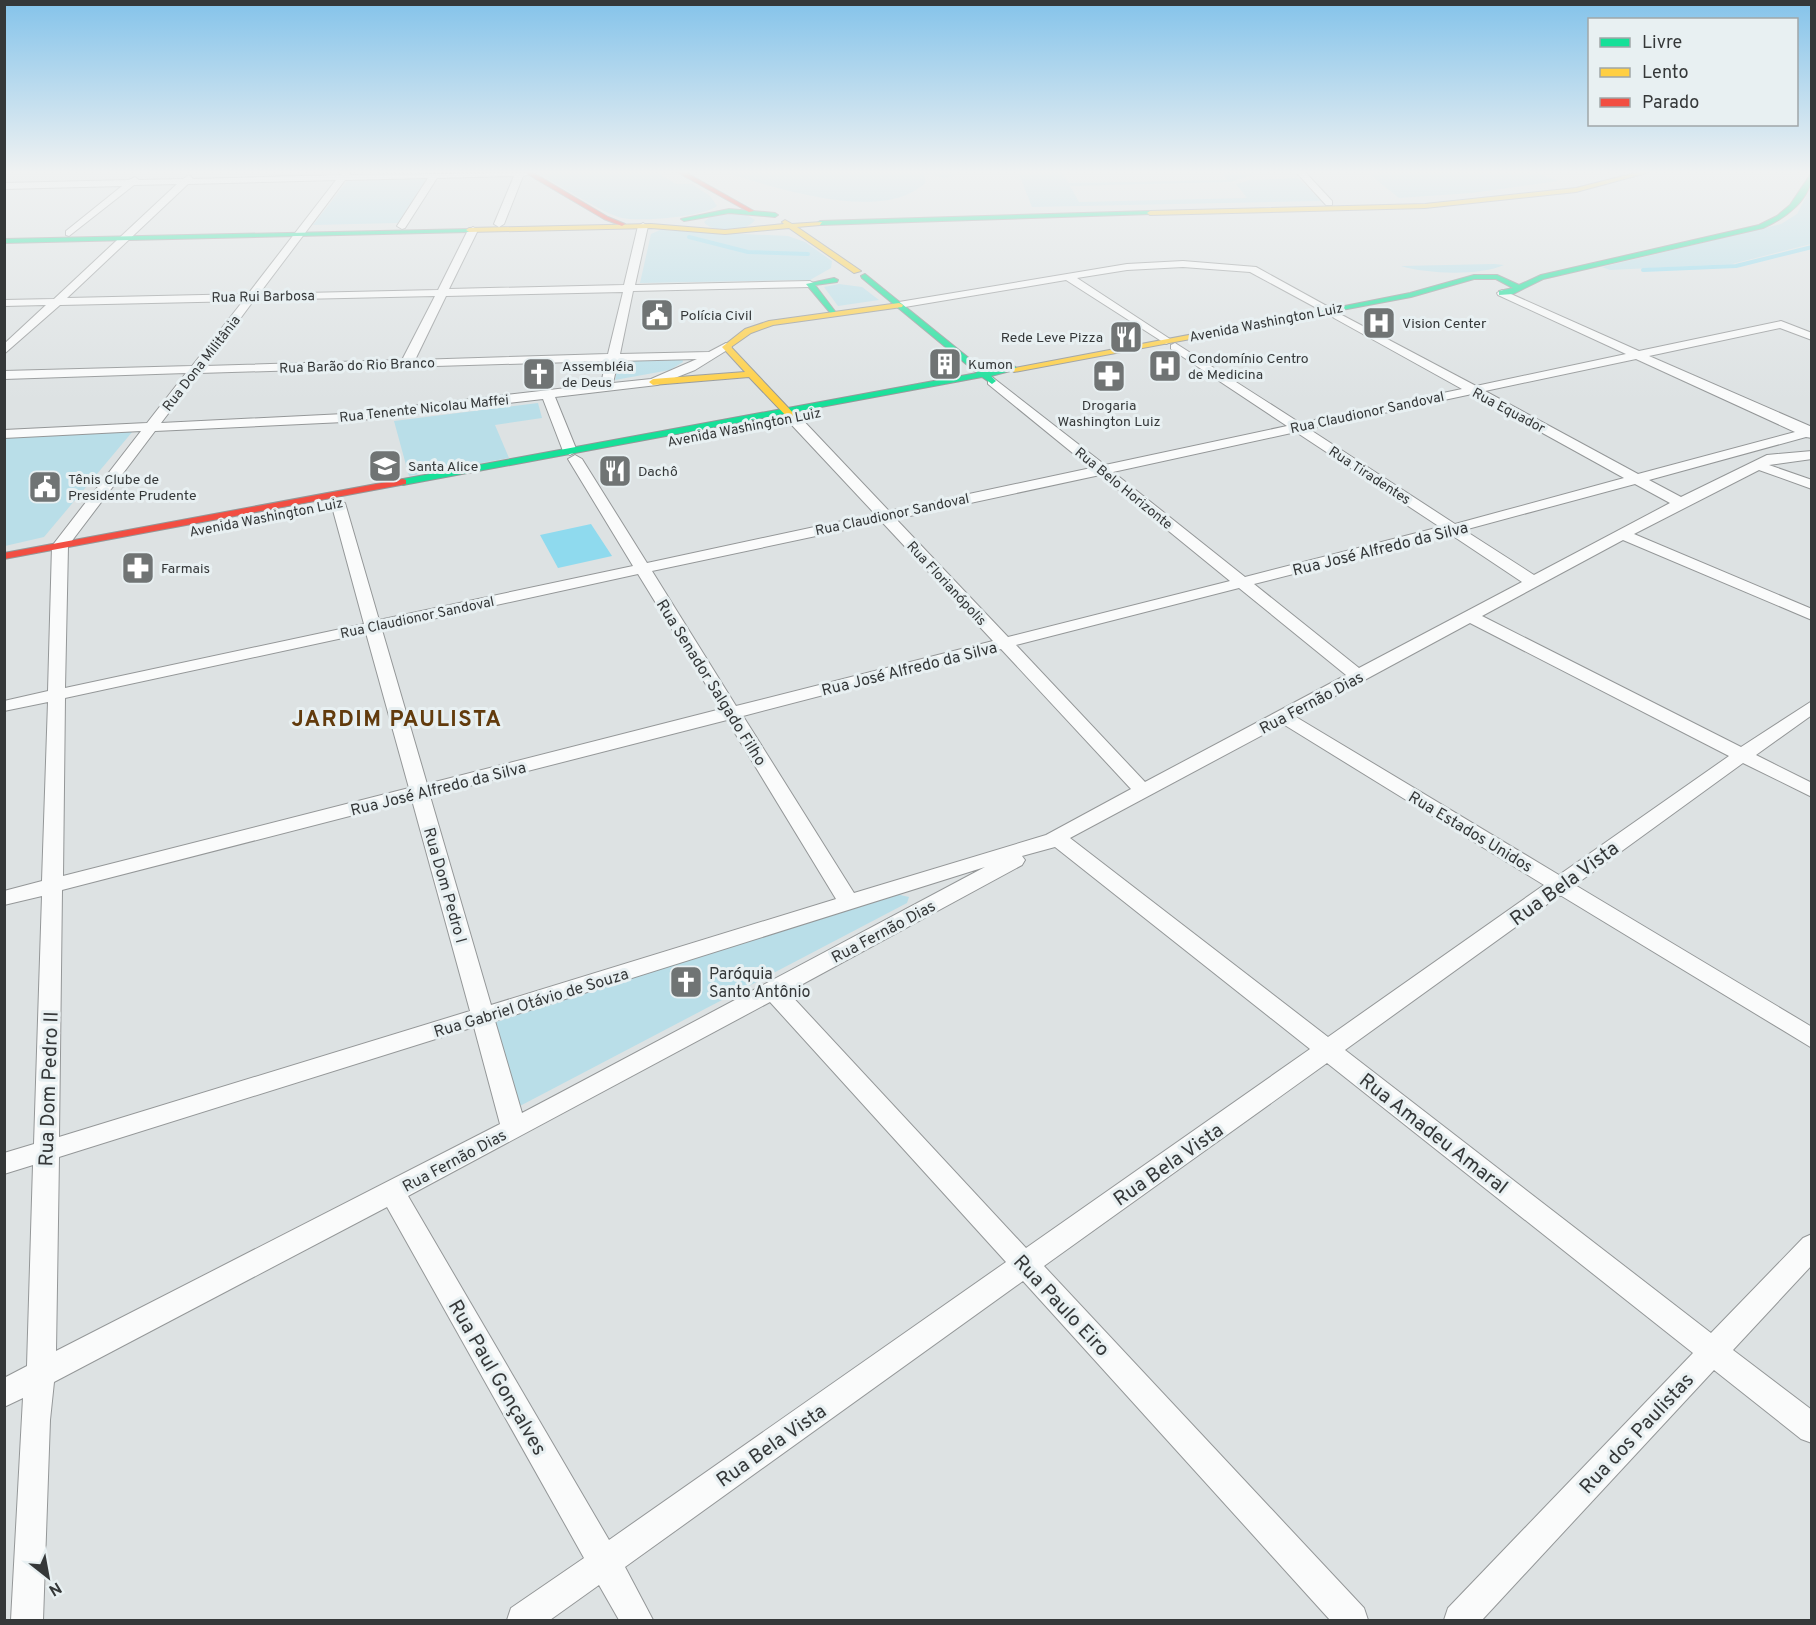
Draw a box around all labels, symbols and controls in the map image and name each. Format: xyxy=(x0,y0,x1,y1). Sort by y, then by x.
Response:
legend xyxy=(1588,18,1798,126)
text: Livre xyxy=(1642,32,1682,55)
text: Lento xyxy=(1642,62,1688,85)
text: Parado xyxy=(1642,92,1699,115)
street label: Rua Rui Barbosa xyxy=(211,288,315,307)
public building icon: Polícia Civil xyxy=(639,297,675,333)
street label: Avenida Washington Luiz xyxy=(1188,300,1345,347)
hospital icon: Vision Center xyxy=(1361,305,1397,341)
place label: Polícia Civil xyxy=(680,308,752,325)
street label: Rua Dona Militânia xyxy=(160,313,245,415)
place label: Vision Center xyxy=(1402,316,1487,333)
restaurant icon: Rede Leve Pizza xyxy=(1108,319,1144,355)
place label: Rede Leve Pizza xyxy=(1001,330,1103,347)
building icon: Kumon xyxy=(927,346,963,382)
hospital icon: Condomínio Centro de Medicina xyxy=(1147,348,1183,384)
place label: Condomínio Centro de Medicina xyxy=(1188,351,1309,384)
street label: Rua Barão do Rio Branco xyxy=(279,355,436,378)
church icon: Assembléia de Deus xyxy=(521,356,557,392)
place label: Kumon xyxy=(968,357,1013,374)
pharmacy icon: Drogaria Washington Luiz xyxy=(1091,358,1127,394)
place label: Assembléia de Deus xyxy=(562,359,634,392)
street label: Rua Equador xyxy=(1469,385,1548,438)
street label: Rua Claudionor Sandoval xyxy=(1289,389,1446,438)
street label: Rua Tenente Nicolau Maffei xyxy=(338,392,510,427)
place label: Drogaria Washington Luiz xyxy=(1057,398,1161,431)
street label: Avenida Washington Luiz xyxy=(666,405,823,452)
street label: Rua Tiradentes xyxy=(1325,444,1413,509)
street label: Rua Belo Horizonte xyxy=(1071,445,1175,534)
school or university icon: Santa Alice xyxy=(367,448,403,484)
restaurant icon: Dachô xyxy=(597,453,633,489)
place label: Santa Alice xyxy=(408,459,478,476)
place label: Dachô xyxy=(638,464,678,481)
public building icon: Tênis Clube de Presidente Prudente xyxy=(27,469,63,505)
place label: Tênis Clube de Presidente Prudente xyxy=(68,472,196,505)
street label: Rua Claudionor Sandoval xyxy=(814,491,971,540)
street label: Avenida Washington Luiz xyxy=(188,495,345,542)
street label: Rua José Alfredo da Silva xyxy=(1291,518,1470,581)
street label: Rua Florianópolis xyxy=(902,538,989,630)
pharmacy icon: Farmais xyxy=(120,550,156,586)
place label: Farmais xyxy=(161,561,210,578)
street label: Rua Claudionor Sandoval xyxy=(339,594,496,643)
street label: Rua Senador Salgado Filho xyxy=(651,596,770,770)
street label: Rua José Alfredo da Silva xyxy=(820,638,999,701)
street label: Rua Fernão Dias xyxy=(1256,668,1368,740)
district label: JARDIM PAULISTA xyxy=(291,707,503,734)
street label: Rua José Alfredo da Silva xyxy=(349,758,528,821)
street label: Rua Estados Unidos xyxy=(1404,788,1536,878)
street label: Rua Dom Pedro I xyxy=(418,825,470,946)
street label: Rua Bela Vista xyxy=(1506,836,1625,933)
street label: Rua Fernão Dias xyxy=(828,897,940,969)
church icon: Paróquia Santo Antônio xyxy=(668,964,704,1000)
street label: Rua Gabriel Otávio de Souza xyxy=(432,965,631,1043)
place label: Paróquia Santo Antônio xyxy=(709,965,811,1003)
street label: Rua Dom Pedro II xyxy=(34,1011,66,1167)
street label: Rua Amadeu Amaral xyxy=(1353,1068,1512,1201)
street label: Rua Bela Vista xyxy=(1109,1118,1229,1213)
street label: Rua Fernão Dias xyxy=(399,1126,511,1198)
street label: Rua Paulo Eiro xyxy=(1007,1250,1114,1363)
street label: Rua Paul Gonçalves xyxy=(441,1295,551,1461)
street label: Rua dos Paulistas xyxy=(1575,1368,1700,1501)
street label: Rua Bela Vista xyxy=(712,1399,832,1494)
north arrow xyxy=(18,1547,78,1607)
text: N xyxy=(45,1577,65,1600)

